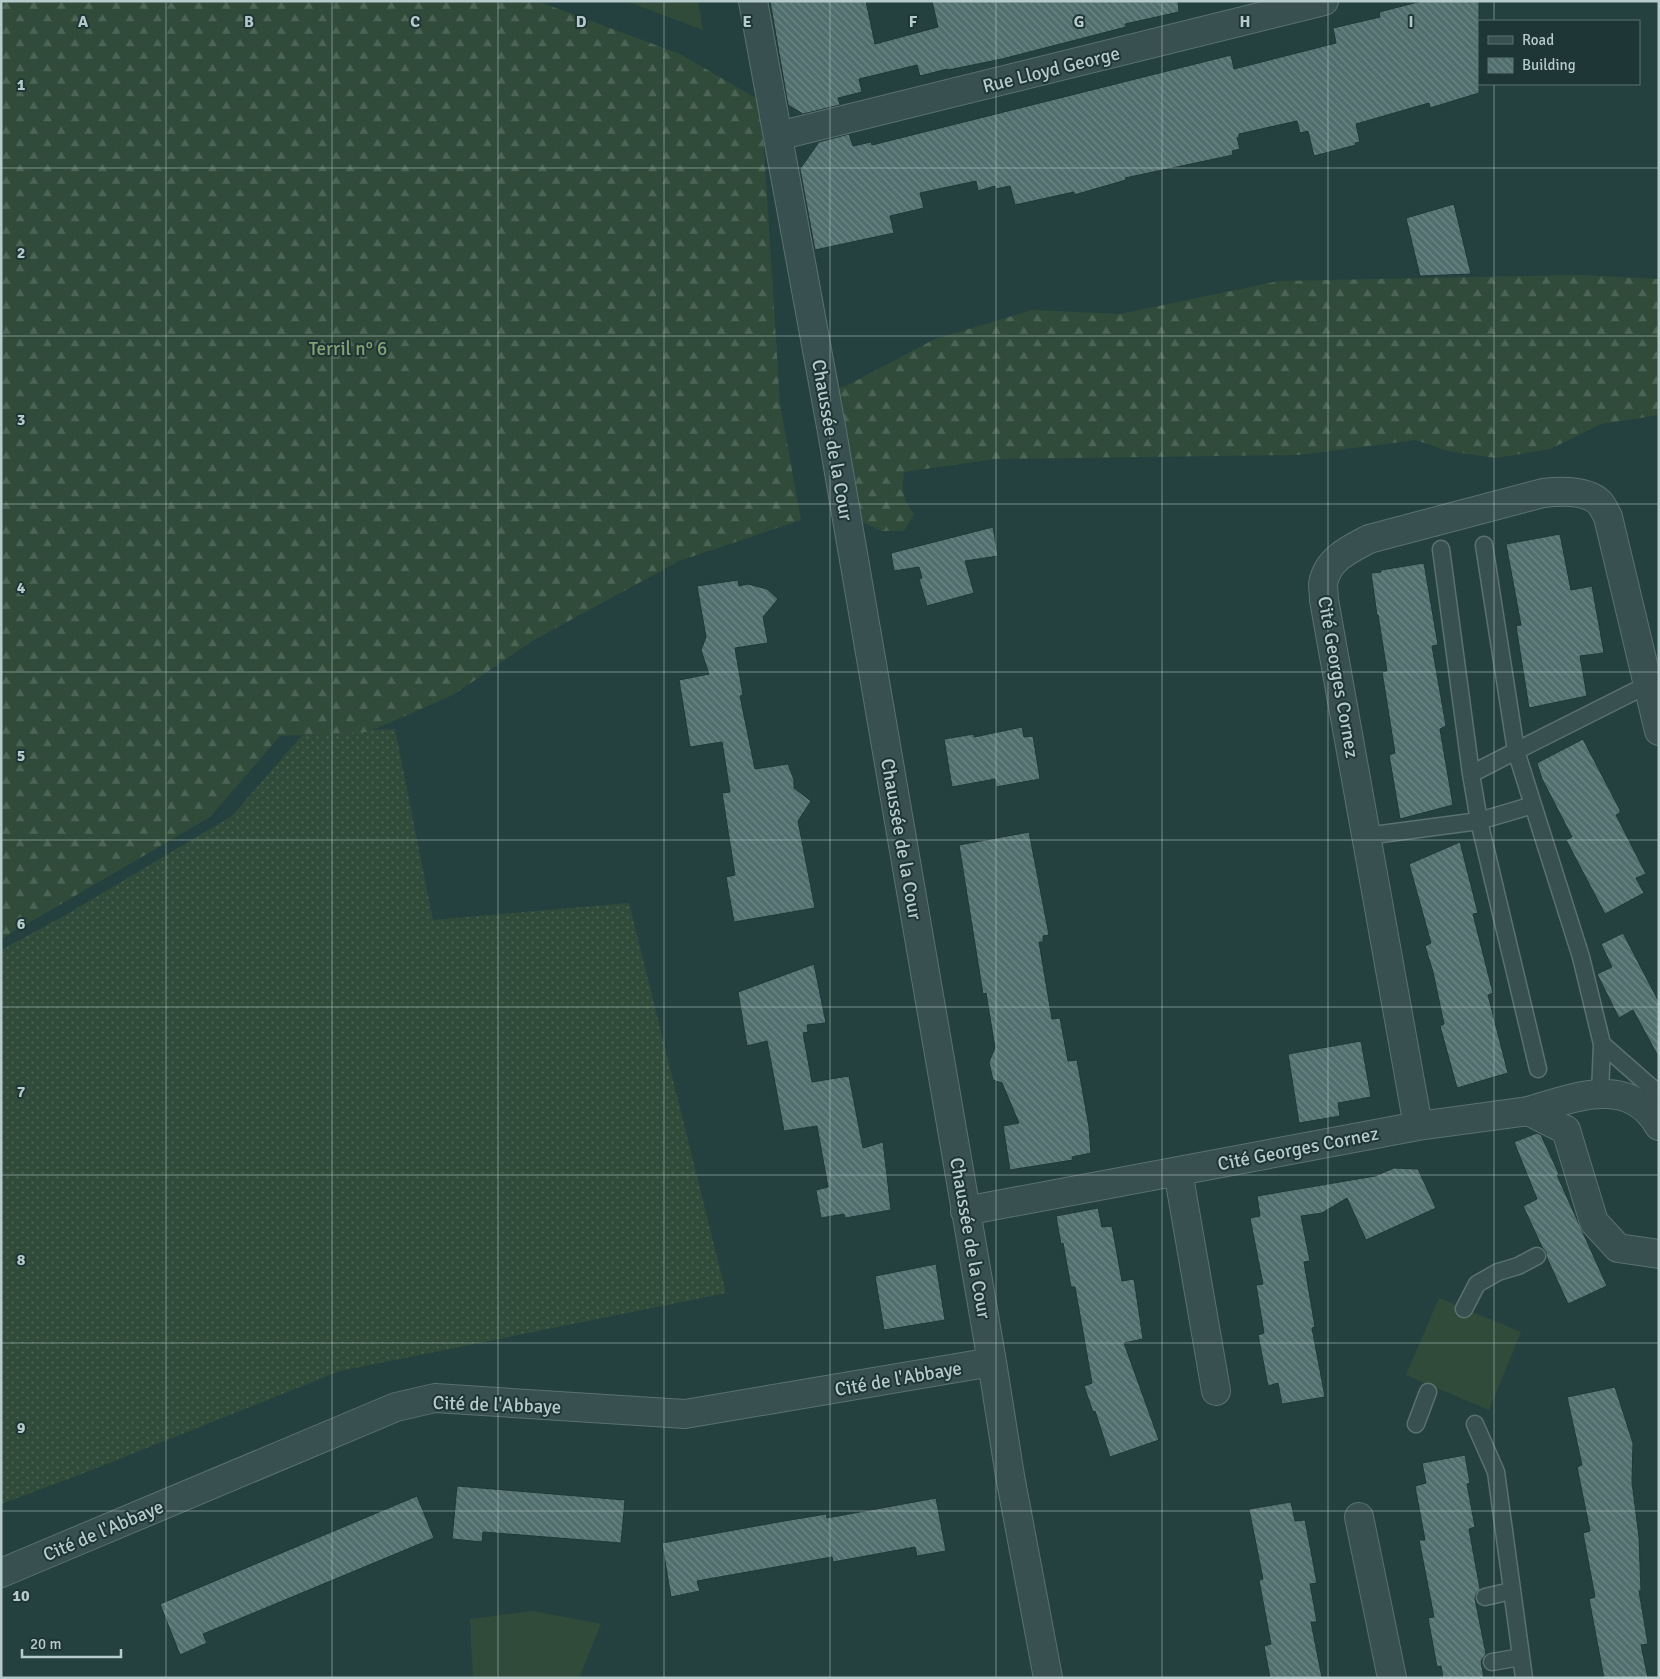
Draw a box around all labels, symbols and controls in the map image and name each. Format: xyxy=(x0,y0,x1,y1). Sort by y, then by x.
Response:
text: A xyxy=(78,12,89,32)
text: B xyxy=(244,12,254,32)
text: C xyxy=(410,12,420,32)
text: D xyxy=(576,12,587,32)
text: E xyxy=(742,12,752,32)
text: F xyxy=(909,12,918,32)
text: G xyxy=(1074,12,1084,32)
text: H xyxy=(1240,12,1250,32)
text: I xyxy=(1408,12,1414,32)
legend xyxy=(1478,20,1640,85)
text: Road xyxy=(1522,31,1554,49)
street label: Rue Lloyd George xyxy=(980,41,1122,99)
text: Building xyxy=(1522,56,1576,74)
text: 1 xyxy=(17,75,26,95)
text: 2 xyxy=(17,243,25,263)
park label: Terril n° 6 xyxy=(309,337,387,361)
street label: Chaussée de la Cour xyxy=(806,358,858,523)
text: 3 xyxy=(17,410,25,430)
text: 4 xyxy=(17,578,26,598)
street label: Cité Georges Cornez xyxy=(1312,594,1364,760)
text: 5 xyxy=(17,746,25,766)
street label: Chaussée de la Cour xyxy=(875,757,927,922)
text: 6 xyxy=(17,914,26,934)
text: 7 xyxy=(17,1082,26,1102)
street label: Cité Georges Cornez xyxy=(1216,1122,1381,1176)
street label: Chaussée de la Cour xyxy=(944,1156,996,1321)
text: 8 xyxy=(17,1250,26,1270)
street label: Cité de l'Abbaye xyxy=(833,1356,964,1402)
street label: Cité de l'Abbaye xyxy=(432,1391,562,1419)
text: 9 xyxy=(17,1418,26,1438)
street label: Cité de l'Abbaye xyxy=(40,1495,167,1567)
text: 10 xyxy=(12,1586,30,1606)
scale bar xyxy=(22,1626,121,1658)
text: 20 m xyxy=(30,1635,61,1653)

